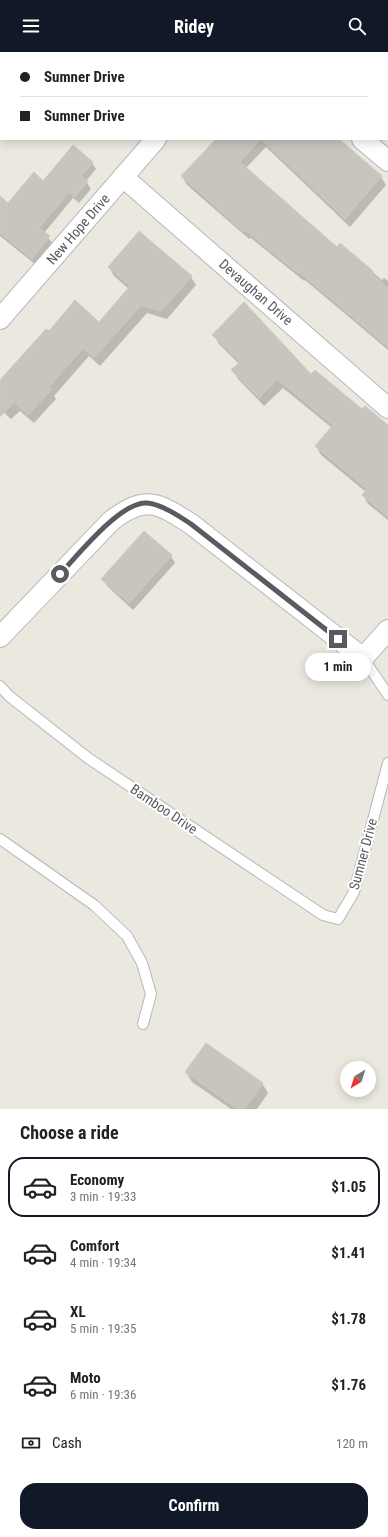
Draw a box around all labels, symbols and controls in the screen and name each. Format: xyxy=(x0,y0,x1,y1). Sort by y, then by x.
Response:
icon: menu xyxy=(20,15,42,37)
icon: search xyxy=(346,15,368,37)
text: Ridey xyxy=(174,16,214,37)
text: Sumner Drive xyxy=(44,68,125,86)
text: Sumner Drive xyxy=(44,107,125,125)
street label: New Hope Drive xyxy=(43,190,113,267)
street label: Devaughan Drive xyxy=(216,256,296,329)
route start xyxy=(51,565,69,583)
route end xyxy=(329,630,347,648)
callout: 1 min xyxy=(305,653,371,681)
text: 1 min xyxy=(324,659,352,674)
street label: Bamboo Drive xyxy=(128,781,201,837)
street label: Sumner Drive xyxy=(346,816,380,891)
north arrow xyxy=(340,1061,376,1097)
map controls xyxy=(340,1061,376,1097)
text: Choose a ride xyxy=(20,1122,119,1143)
icon: car xyxy=(22,1169,58,1205)
text: Economy xyxy=(70,1171,124,1189)
text: $1.05 xyxy=(331,1178,366,1196)
text: 3 min · 19:33 xyxy=(70,1189,136,1204)
icon: car xyxy=(22,1235,58,1271)
text: Comfort xyxy=(70,1237,119,1255)
text: $1.41 xyxy=(331,1244,366,1262)
text: 4 min · 19:34 xyxy=(70,1255,136,1270)
icon: car xyxy=(22,1301,58,1337)
text: XL xyxy=(70,1303,86,1321)
text: $1.78 xyxy=(331,1310,366,1328)
text: 5 min · 19:35 xyxy=(70,1321,136,1336)
icon: car xyxy=(22,1367,58,1403)
text: Moto xyxy=(70,1369,101,1387)
text: $1.76 xyxy=(331,1376,366,1394)
text: 6 min · 19:36 xyxy=(70,1387,136,1402)
icon: cash xyxy=(20,1432,42,1454)
text: Cash xyxy=(52,1434,82,1452)
text: 120 m xyxy=(336,1436,368,1451)
button: Confirm xyxy=(20,1483,368,1529)

